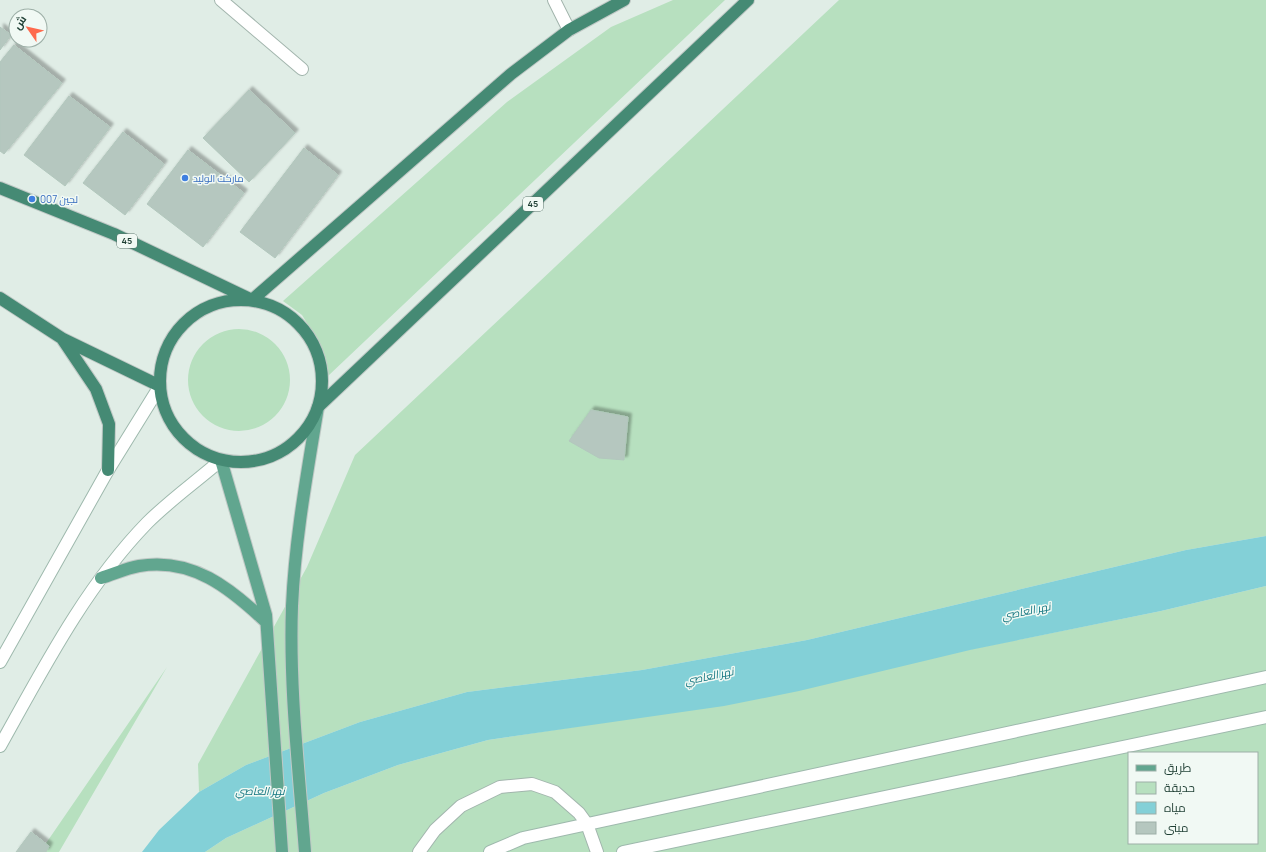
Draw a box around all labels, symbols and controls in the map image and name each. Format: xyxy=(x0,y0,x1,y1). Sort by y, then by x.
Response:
north arrow xyxy=(8,8,48,48)
text: ش xyxy=(9,12,29,32)
place label: ماركت الوليد xyxy=(193,171,244,185)
marker: ماركت الوليد xyxy=(180,173,190,183)
place label: لجين 007 xyxy=(40,192,78,206)
marker: لجين 007 xyxy=(27,194,37,204)
road number: 45 xyxy=(523,197,543,211)
road number: 45 xyxy=(117,234,137,248)
water label: نهر العاصي xyxy=(1000,598,1053,625)
water label: نهر العاصي xyxy=(683,663,736,690)
legend xyxy=(1128,752,1258,844)
text: طريق xyxy=(1164,759,1192,776)
text: حديقة xyxy=(1164,779,1195,796)
water label: نهر العاصي xyxy=(235,783,286,800)
text: مياه xyxy=(1164,799,1186,816)
text: مبنى xyxy=(1164,819,1189,836)

